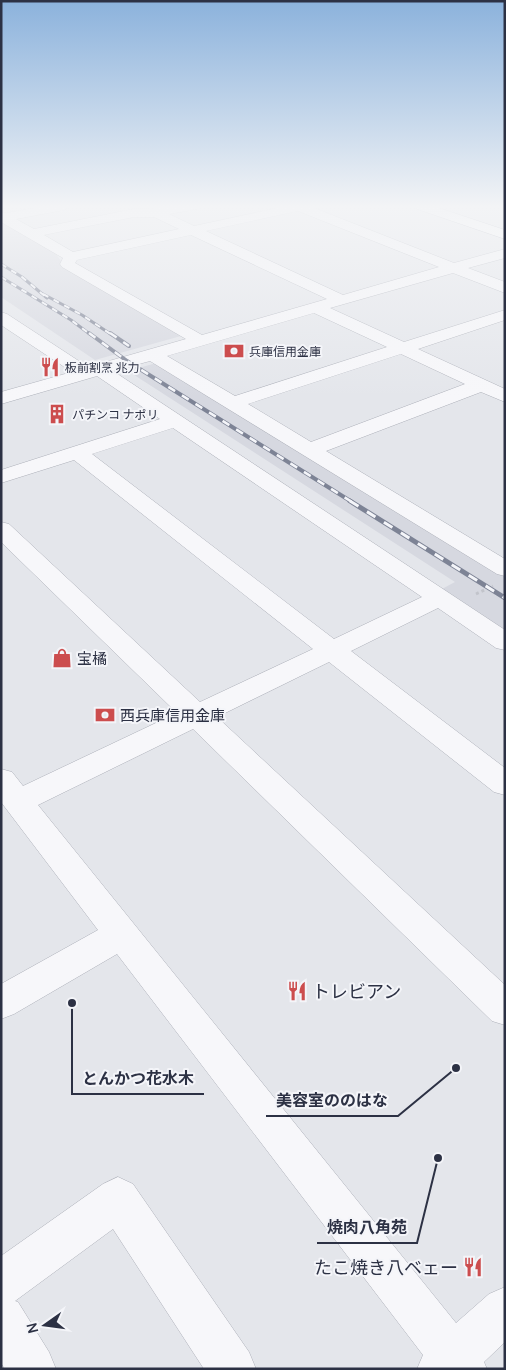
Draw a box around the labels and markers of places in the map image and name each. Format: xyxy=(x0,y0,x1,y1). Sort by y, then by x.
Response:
bank icon: 兵庫信用金庫 xyxy=(223,340,245,362)
place label: 兵庫信用金庫 xyxy=(249,343,321,360)
restaurant icon: 板前割烹 兆力 xyxy=(39,356,61,378)
place label: 板前割烹 兆力 xyxy=(65,359,139,376)
building icon: パチンコ ナポリ xyxy=(46,403,68,425)
place label: パチンコ ナポリ xyxy=(72,406,158,423)
shop icon: 宝橘 xyxy=(51,647,73,669)
place label: 宝橘 xyxy=(77,648,107,669)
bank icon: 西兵庫信用金庫 xyxy=(94,704,116,726)
place label: 西兵庫信用金庫 xyxy=(120,705,225,726)
place label: トレビアン xyxy=(312,979,401,1003)
restaurant icon: トレビアン xyxy=(286,980,308,1002)
callout: とんかつ花水木 xyxy=(72,1063,204,1094)
callout: 美容室ののはな xyxy=(266,1085,398,1116)
callout: 焼肉八角苑 xyxy=(317,1212,417,1243)
place label: たこ焼き八ベェー xyxy=(314,1255,458,1279)
restaurant icon: たこ焼き八ベェー xyxy=(462,1256,484,1278)

